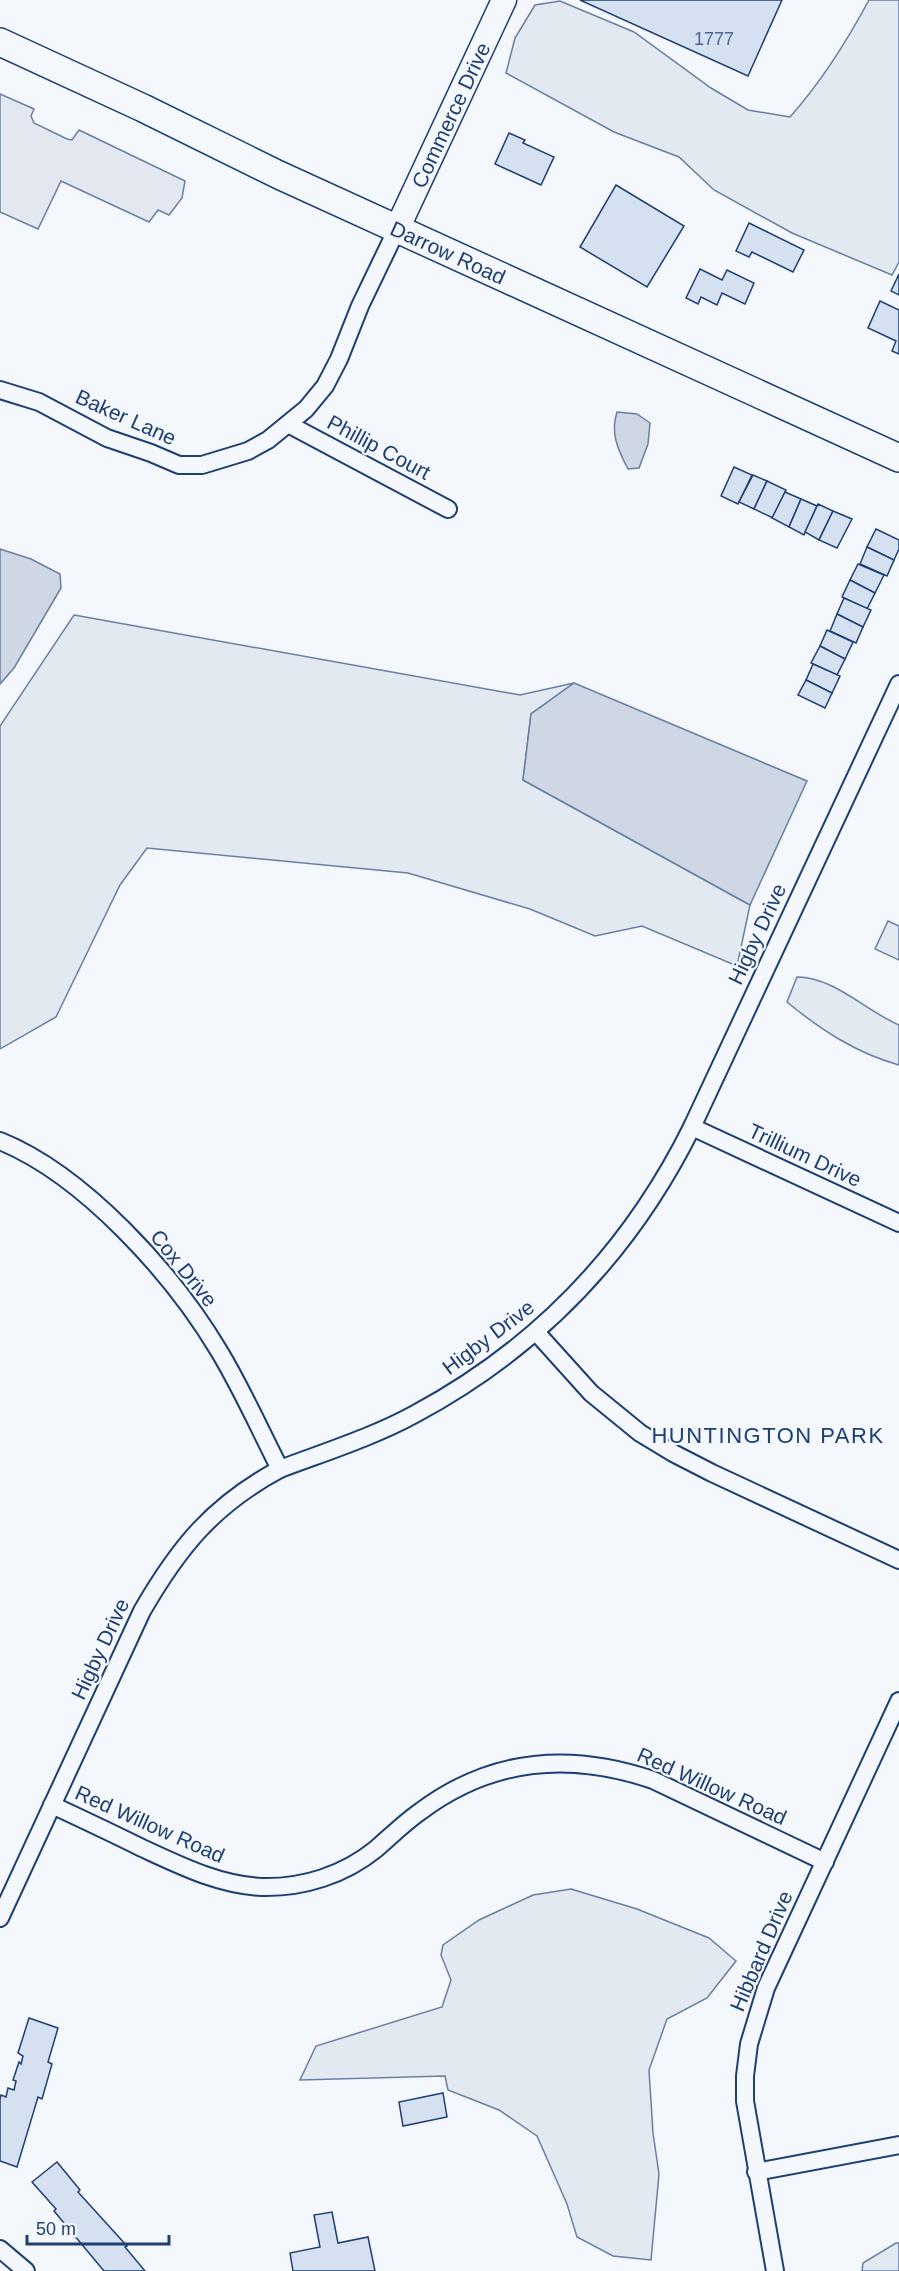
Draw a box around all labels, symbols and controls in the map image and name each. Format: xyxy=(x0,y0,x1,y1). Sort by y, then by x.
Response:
house number: 1777 xyxy=(694,29,734,49)
street label: Commerce Drive xyxy=(407,39,494,191)
street label: Darrow Road xyxy=(387,216,509,288)
street label: Baker Lane xyxy=(72,385,180,449)
street label: Phillip Court xyxy=(324,410,435,484)
street label: Higby Drive xyxy=(724,880,790,988)
street label: Trillium Drive xyxy=(745,1119,865,1191)
street label: Cox Drive xyxy=(146,1225,222,1311)
street label: Higby Drive xyxy=(438,1295,538,1379)
district label: HUNTINGTON PARK xyxy=(651,1423,885,1448)
street label: Higby Drive xyxy=(67,1595,133,1703)
street label: Red Willow Road xyxy=(634,1743,790,1829)
street label: Red Willow Road xyxy=(72,1781,228,1867)
street label: Hibbard Drive xyxy=(725,1887,797,2015)
scale bar xyxy=(27,2208,170,2246)
text: 50 m xyxy=(36,2219,76,2239)

